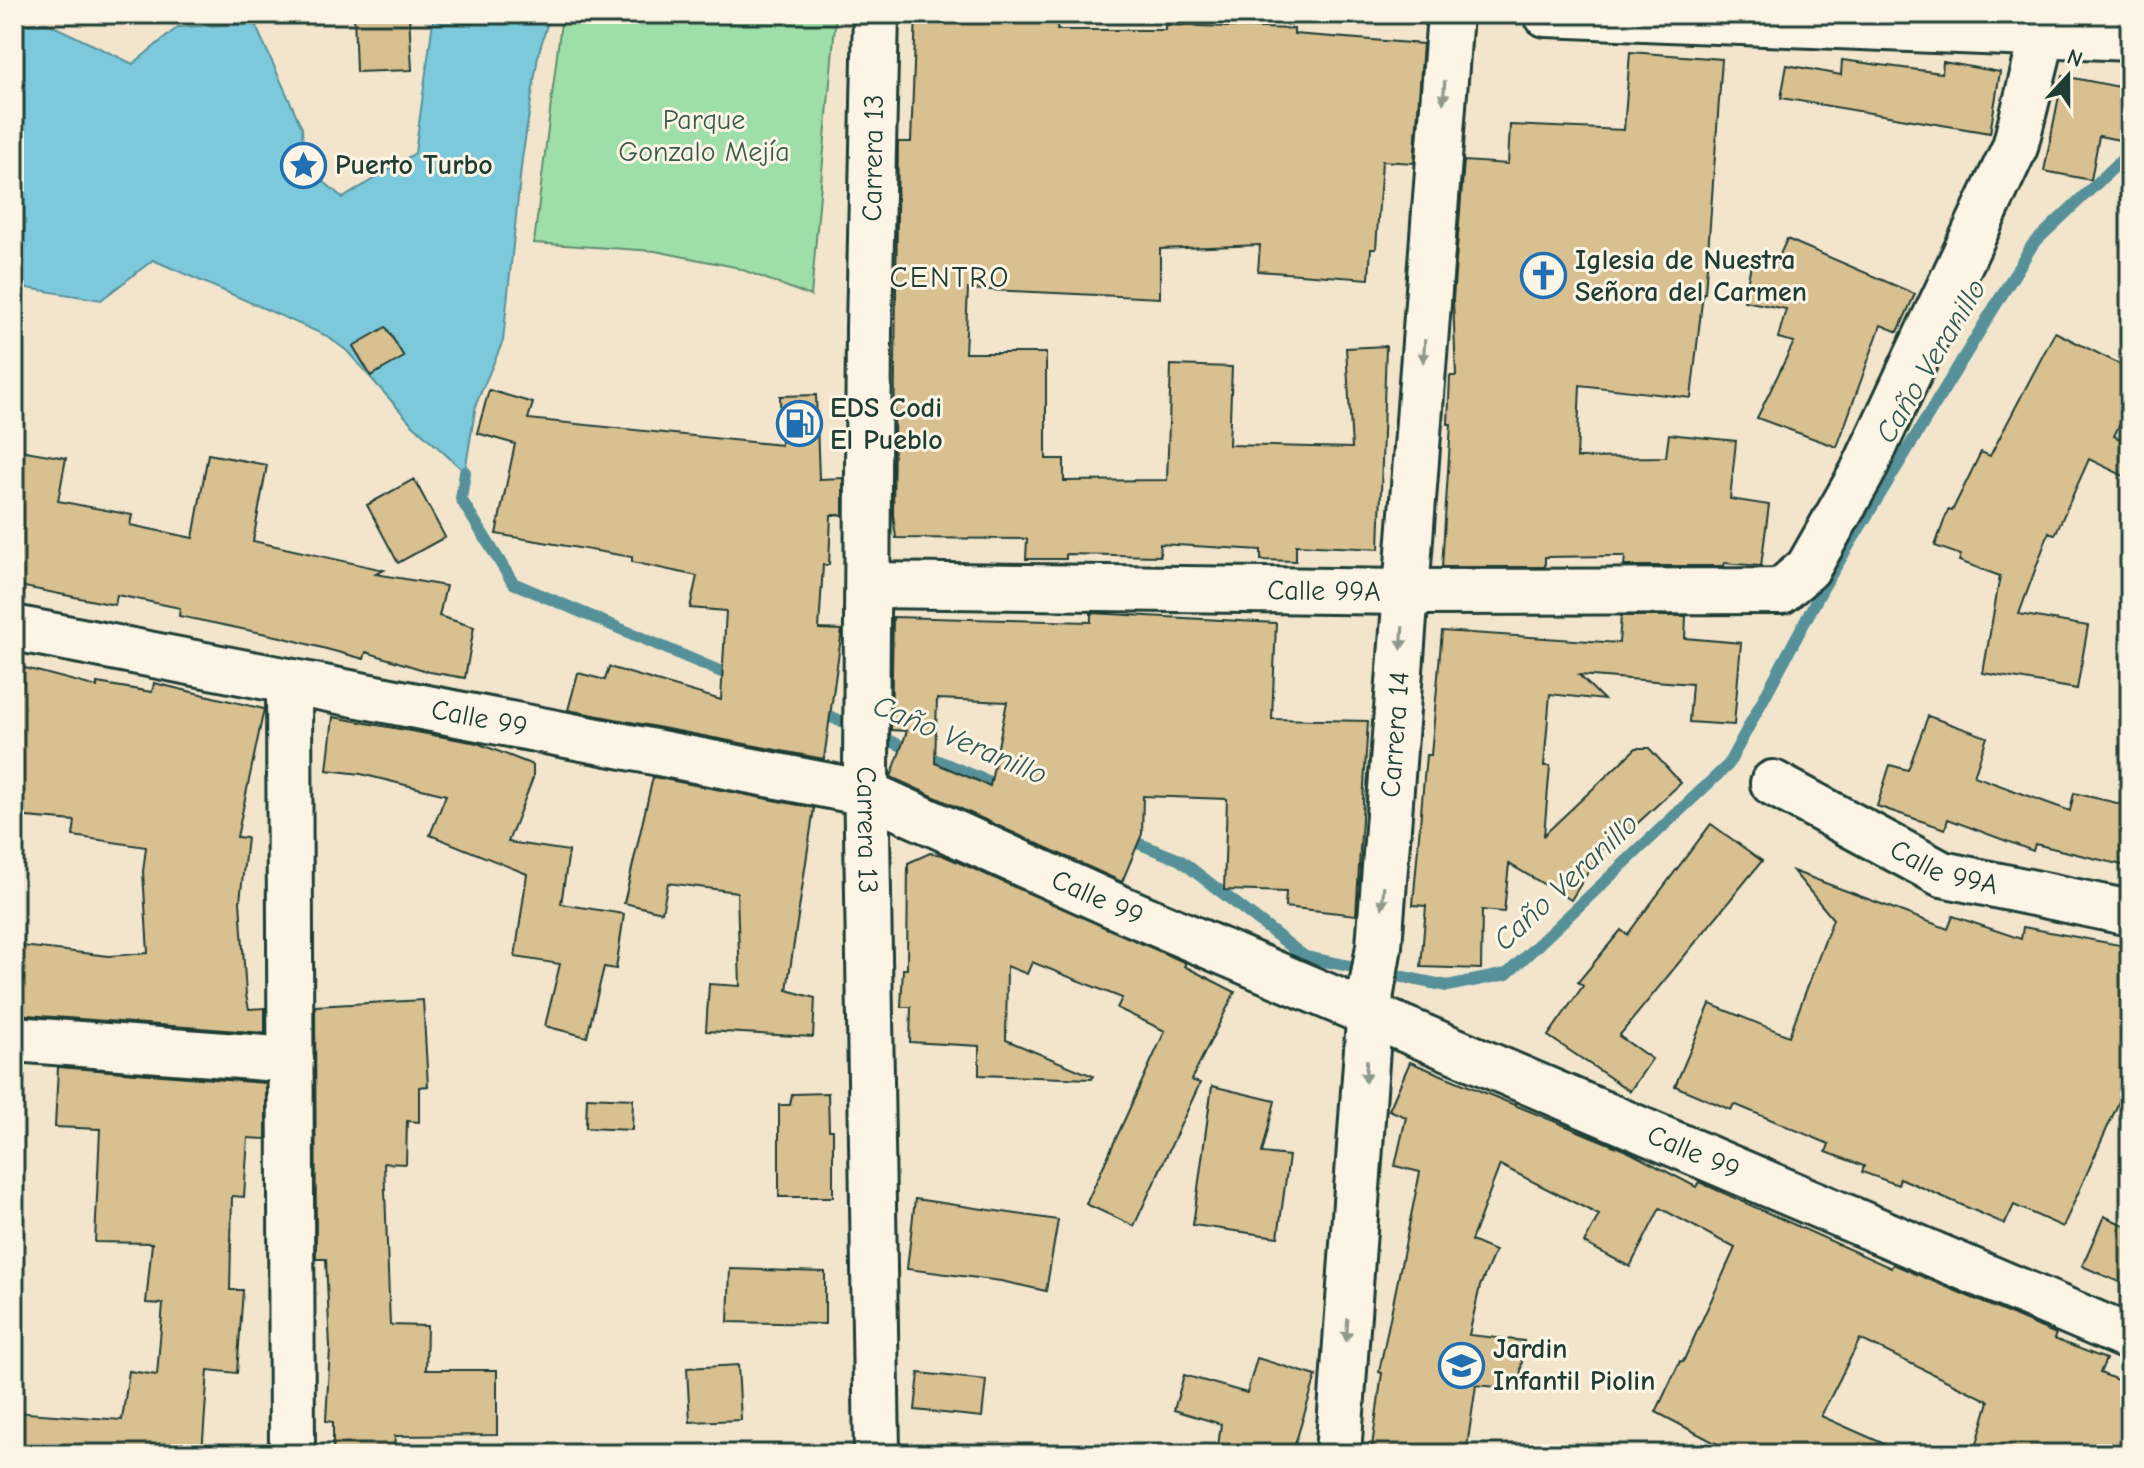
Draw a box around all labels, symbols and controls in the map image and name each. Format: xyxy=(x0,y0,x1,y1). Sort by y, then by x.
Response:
north arrow xyxy=(2028,36,2108,116)
text: N xyxy=(2063,44,2086,73)
one-way arrow xyxy=(1437,80,1450,105)
street label: Carrera 13 xyxy=(856,94,890,222)
park label: Parque Gonzalo Mejía xyxy=(618,104,790,168)
place icon: Puerto Turbo xyxy=(280,141,328,189)
place label: Puerto Turbo xyxy=(335,149,493,181)
place label: Iglesia de Nuestra Señora del Carmen xyxy=(1575,244,1807,308)
church icon: Iglesia de Nuestra Señora del Carmen xyxy=(1520,252,1568,300)
district label: CENTRO xyxy=(889,260,1011,295)
water label: Caño Veranillo xyxy=(1868,273,1994,449)
one-way arrow xyxy=(1417,339,1430,364)
place label: EDS Codi El Pueblo xyxy=(830,392,943,456)
fuel station icon: EDS Codi El Pueblo xyxy=(775,400,823,448)
street label: Calle 99A xyxy=(1267,574,1381,608)
one-way arrow xyxy=(1395,626,1408,651)
street label: Carrera 14 xyxy=(1374,670,1416,799)
water label: Caño Veranillo xyxy=(868,688,1052,792)
street label: Calle 99 xyxy=(429,693,530,743)
street label: Carrera 13 xyxy=(850,766,884,894)
water label: Caño Veranillo xyxy=(1486,806,1646,958)
street label: Calle 99A xyxy=(1885,833,2001,901)
street label: Calle 99 xyxy=(1047,863,1148,932)
one-way arrow xyxy=(1376,885,1389,910)
one-way arrow xyxy=(1359,1059,1372,1084)
street label: Calle 99 xyxy=(1643,1118,1744,1186)
one-way arrow xyxy=(1340,1318,1353,1343)
place label: Jardin Infantil Piolin xyxy=(1493,1333,1655,1397)
school or university icon: Jardin Infantil Piolin xyxy=(1438,1341,1486,1389)

